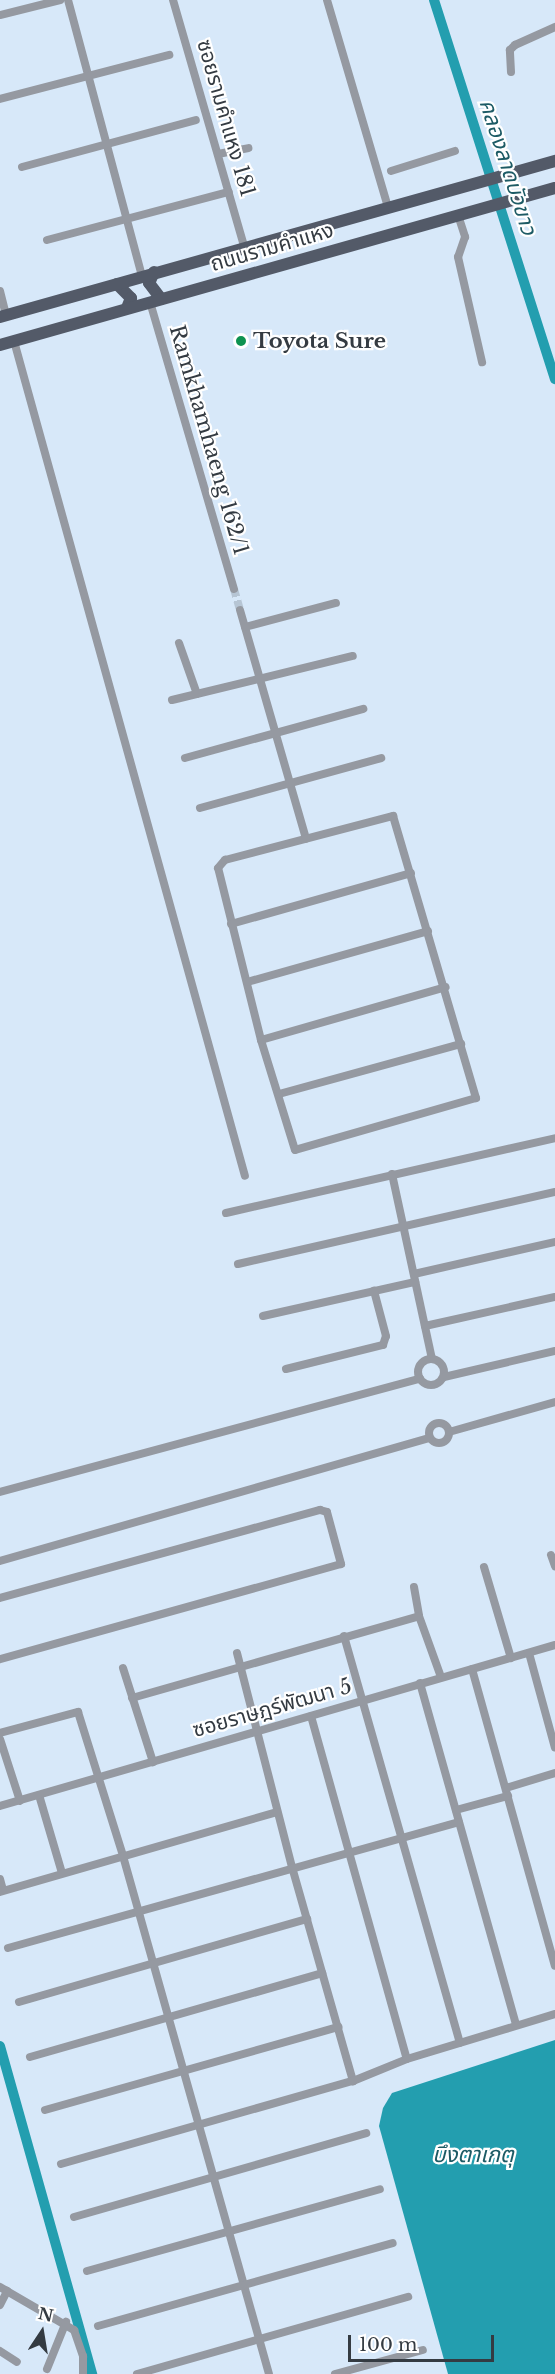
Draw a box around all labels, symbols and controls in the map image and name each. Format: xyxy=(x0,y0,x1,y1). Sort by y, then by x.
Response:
street label: ซอยรามคำแหง 181 xyxy=(192,37,260,199)
water label: คลองลาดบัวขาว xyxy=(474,96,542,238)
street label: ถนนรามคำแหง xyxy=(207,217,337,277)
street label: Ramkhamhaeng 162/1 xyxy=(164,322,254,558)
place label: Toyota Sure xyxy=(253,328,386,354)
marker: Toyota Sure xyxy=(234,334,248,348)
street label: ซอยราษฎร์พัฒนา 5 xyxy=(190,1673,354,1743)
water label: บึงตาเกตุ xyxy=(432,2142,514,2168)
north arrow xyxy=(12,2302,72,2362)
text: N xyxy=(36,2303,55,2326)
scale bar xyxy=(351,2323,496,2361)
text: 100 m xyxy=(359,2334,417,2356)

